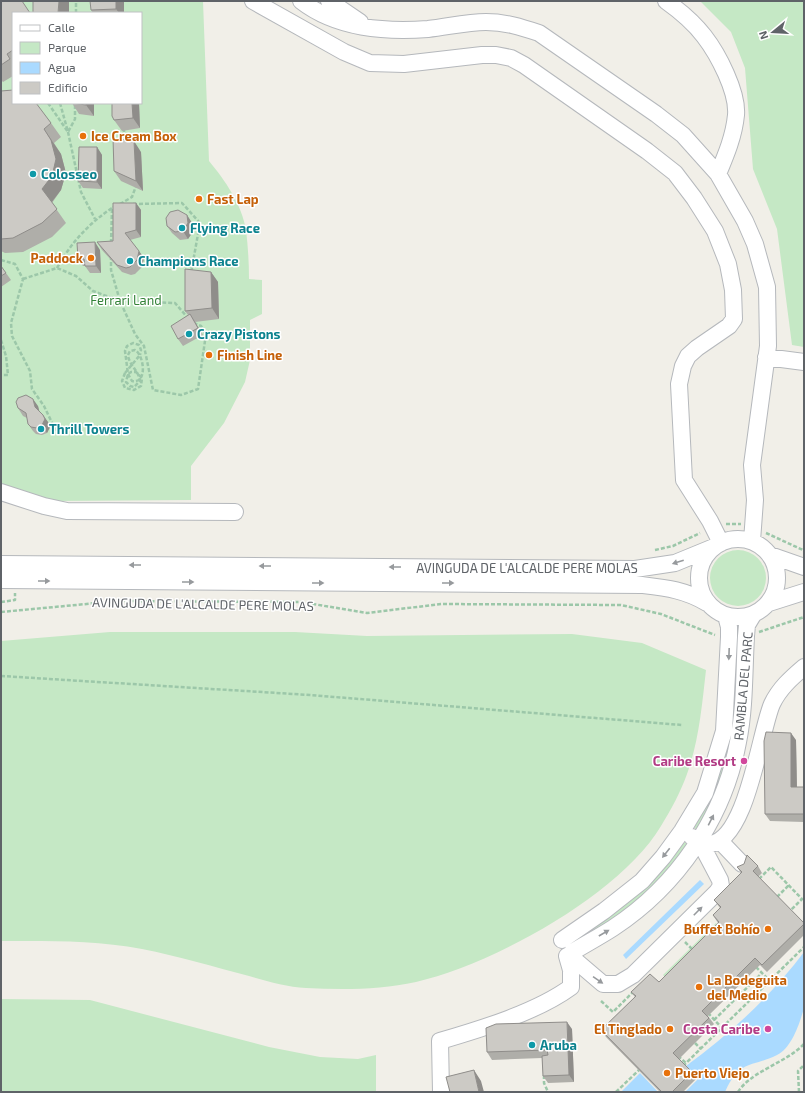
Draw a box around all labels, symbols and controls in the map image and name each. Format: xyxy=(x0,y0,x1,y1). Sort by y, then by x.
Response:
legend xyxy=(12,12,142,104)
north arrow xyxy=(753,12,793,52)
text: Calle xyxy=(48,20,75,34)
text: N xyxy=(756,29,770,41)
text: Parque xyxy=(48,40,86,54)
text: Agua xyxy=(48,60,76,74)
text: Edificio xyxy=(48,80,88,94)
place label: Ice Cream Box xyxy=(91,128,177,144)
marker: Ice Cream Box xyxy=(78,131,88,141)
place label: Colosseo xyxy=(41,166,97,182)
marker: Colosseo xyxy=(28,169,38,179)
place label: Fast Lap xyxy=(207,191,259,207)
marker: Fast Lap xyxy=(194,194,204,204)
place label: Flying Race xyxy=(190,220,260,236)
marker: Flying Race xyxy=(177,223,187,233)
place label: Paddock xyxy=(31,250,84,266)
marker: Paddock xyxy=(86,253,96,263)
place label: Champions Race xyxy=(138,253,239,269)
marker: Champions Race xyxy=(125,256,135,266)
park label: Ferrari Land xyxy=(90,292,162,308)
place label: Crazy Pistons xyxy=(197,326,281,342)
marker: Crazy Pistons xyxy=(184,329,194,339)
place label: Finish Line xyxy=(217,347,282,363)
marker: Finish Line xyxy=(204,350,214,360)
place label: Thrill Towers xyxy=(49,421,130,437)
marker: Thrill Towers xyxy=(36,424,46,434)
one-way arrow xyxy=(672,559,684,565)
street label: AVINGUDA DE L'ALCALDE PERE MOLAS xyxy=(416,560,638,576)
one-way arrow xyxy=(128,562,141,568)
one-way arrow xyxy=(258,563,271,569)
one-way arrow xyxy=(388,564,401,570)
one-way arrow xyxy=(38,578,51,584)
one-way arrow xyxy=(182,579,195,585)
one-way arrow xyxy=(312,580,325,586)
one-way arrow xyxy=(442,580,455,586)
street label: AVINGUDA DE L'ALCALDE PERE MOLAS xyxy=(92,594,314,614)
street label: RAMBLA DEL PARC xyxy=(730,631,756,741)
one-way arrow xyxy=(726,648,732,661)
place label: Caribe Resort xyxy=(653,753,737,769)
marker: Caribe Resort xyxy=(739,756,749,766)
one-way arrow xyxy=(708,814,714,825)
one-way arrow xyxy=(662,848,670,859)
one-way arrow xyxy=(693,906,703,916)
place label: Buffet Bohío xyxy=(684,921,760,937)
marker: Buffet Bohío xyxy=(763,924,773,934)
one-way arrow xyxy=(598,930,610,937)
place label: La Bodeguita del Medio xyxy=(707,972,787,1003)
one-way arrow xyxy=(592,977,604,984)
marker: La Bodeguita del Medio xyxy=(694,982,704,992)
place label: El Tinglado xyxy=(594,1021,662,1037)
place label: Costa Caribe xyxy=(683,1021,760,1037)
marker: El Tinglado xyxy=(665,1024,675,1034)
marker: Costa Caribe xyxy=(763,1024,773,1034)
place label: Aruba xyxy=(540,1037,577,1053)
marker: Aruba xyxy=(527,1040,537,1050)
place label: Puerto Viejo xyxy=(675,1065,750,1081)
marker: Puerto Viejo xyxy=(662,1068,672,1078)

